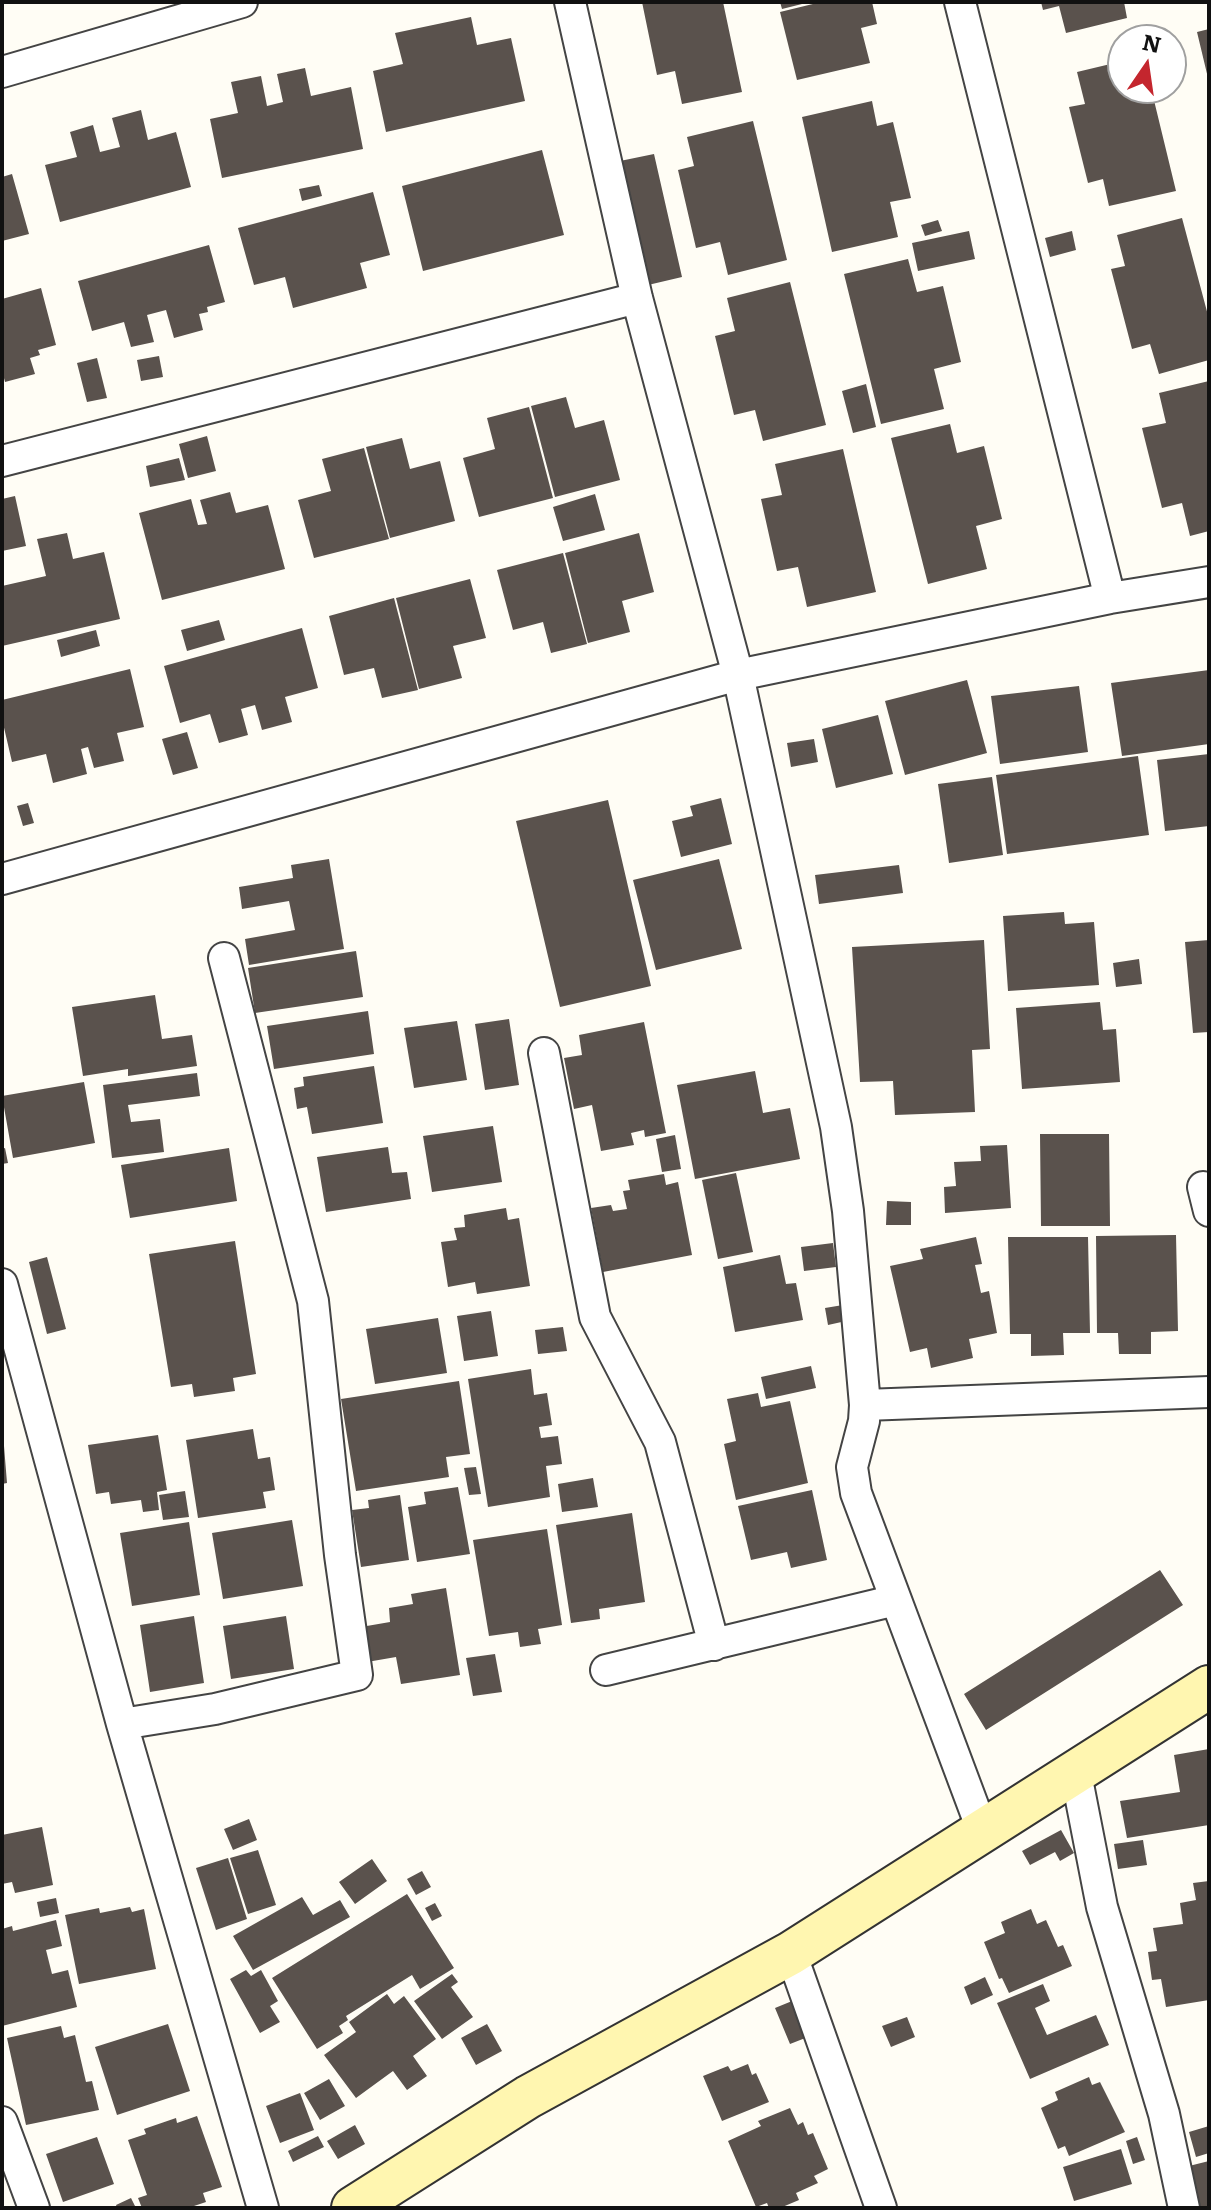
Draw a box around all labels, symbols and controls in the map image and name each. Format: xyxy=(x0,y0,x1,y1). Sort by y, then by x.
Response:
north arrow xyxy=(1107,24,1187,104)
text: N xyxy=(1139,24,1165,60)

